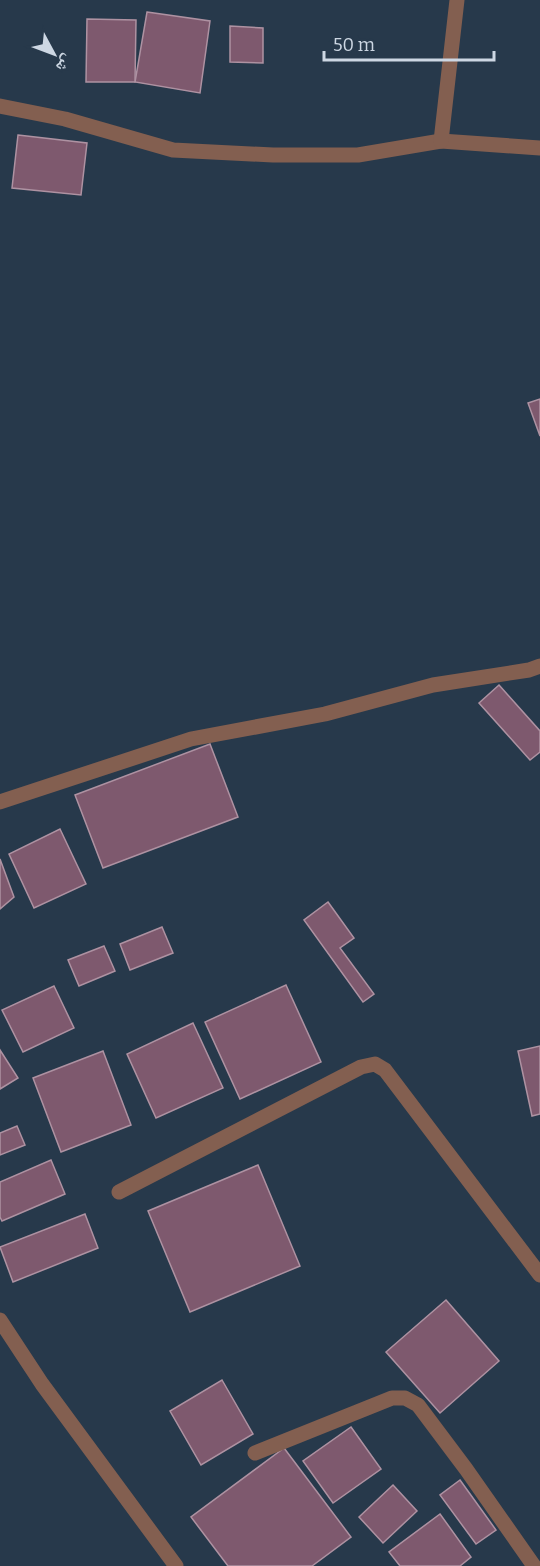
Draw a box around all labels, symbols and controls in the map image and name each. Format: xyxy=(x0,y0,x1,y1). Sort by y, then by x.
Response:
north arrow xyxy=(24,24,84,84)
scale bar xyxy=(324,24,494,62)
text: 50 m xyxy=(333,34,375,56)
text: ش xyxy=(52,51,78,76)

